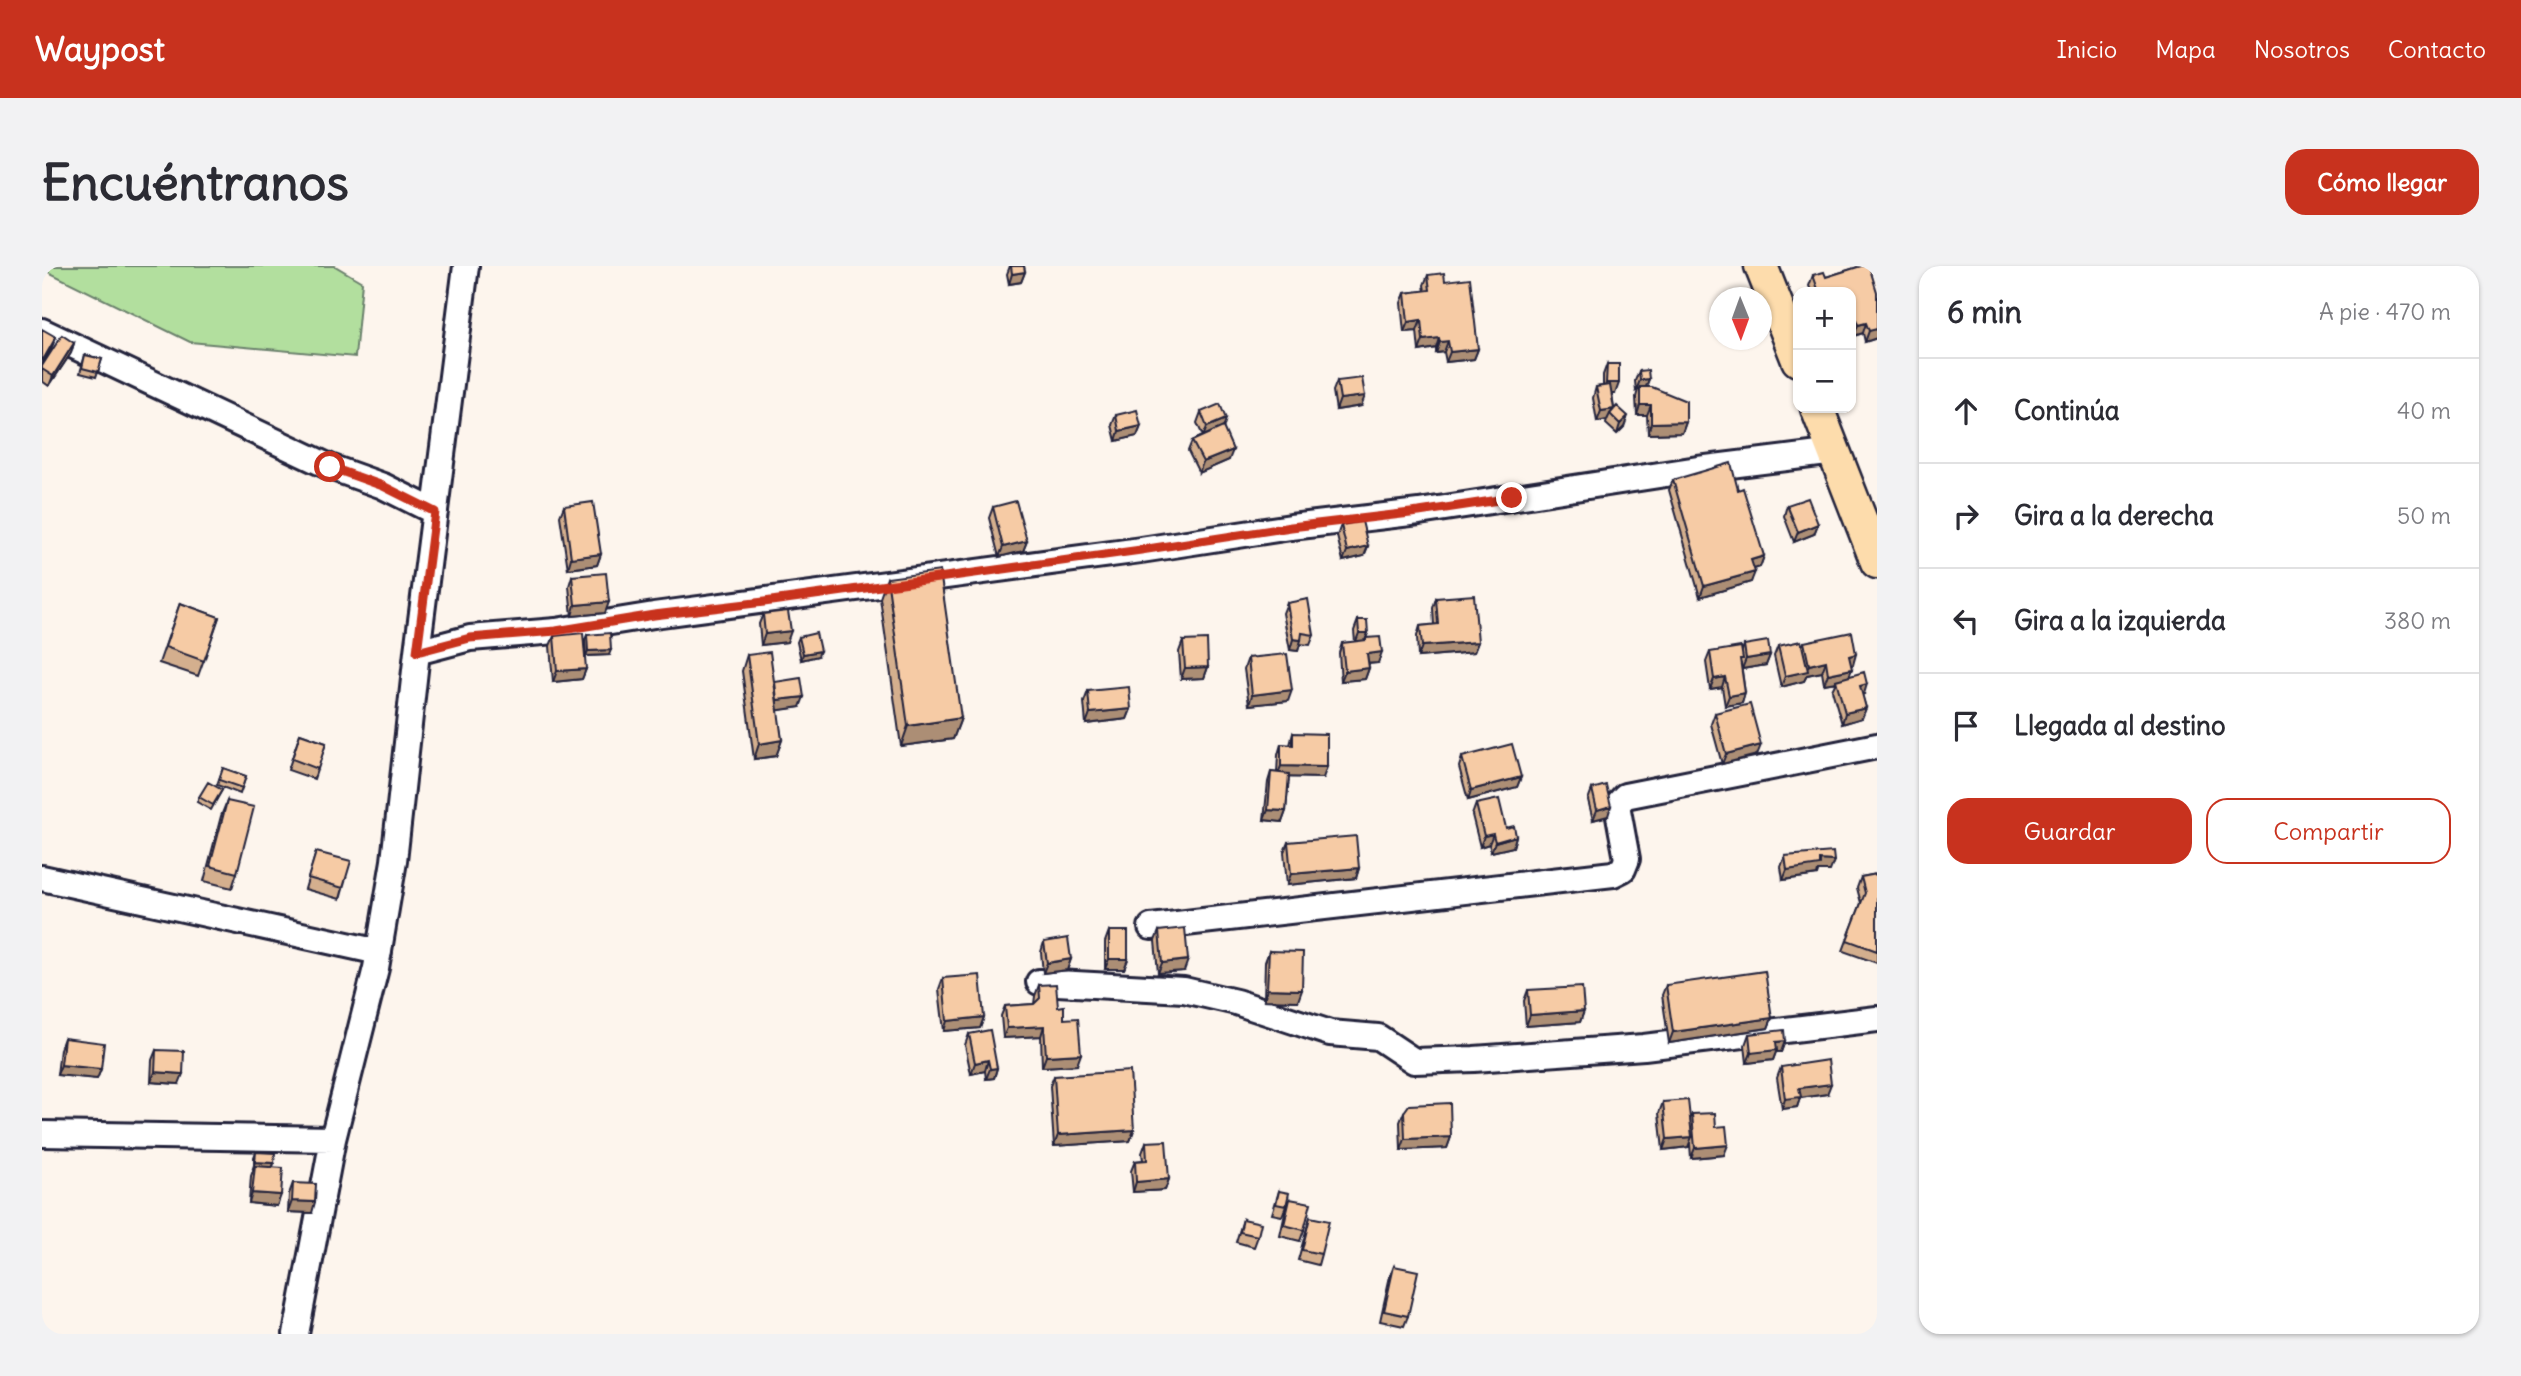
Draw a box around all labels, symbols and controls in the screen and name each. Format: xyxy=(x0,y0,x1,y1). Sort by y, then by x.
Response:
text: Waypost xyxy=(35,28,165,70)
text: Inicio xyxy=(2057,34,2117,64)
text: Mapa xyxy=(2155,34,2216,64)
text: Nosotros xyxy=(2254,34,2350,64)
text: Contacto xyxy=(2388,34,2486,64)
button: Cómo llegar xyxy=(2285,149,2479,215)
text: Encuéntranos xyxy=(42,152,349,213)
north arrow xyxy=(1709,287,1772,350)
map controls xyxy=(1793,287,1856,413)
button: + xyxy=(1793,287,1856,350)
text: 6 min xyxy=(1947,293,2022,331)
text: A pie · 470 m xyxy=(2319,297,2451,326)
button: − xyxy=(1793,350,1856,413)
icon: ahead xyxy=(1947,392,1985,430)
text: Continúa xyxy=(2014,394,2120,427)
text: 40 m xyxy=(2397,396,2451,425)
route start xyxy=(314,451,345,482)
route end xyxy=(1496,482,1527,513)
icon: right xyxy=(1947,497,1985,535)
text: Gira a la derecha xyxy=(2014,499,2214,532)
text: 50 m xyxy=(2397,501,2451,530)
icon: left xyxy=(1947,602,1985,640)
text: Gira a la izquierda xyxy=(2014,604,2226,637)
text: 380 m xyxy=(2384,606,2451,635)
icon: arrive xyxy=(1947,707,1985,745)
text: Llegada al destino xyxy=(2014,709,2226,742)
button: Guardar xyxy=(1947,798,2192,864)
button: Compartir xyxy=(2206,798,2451,864)

